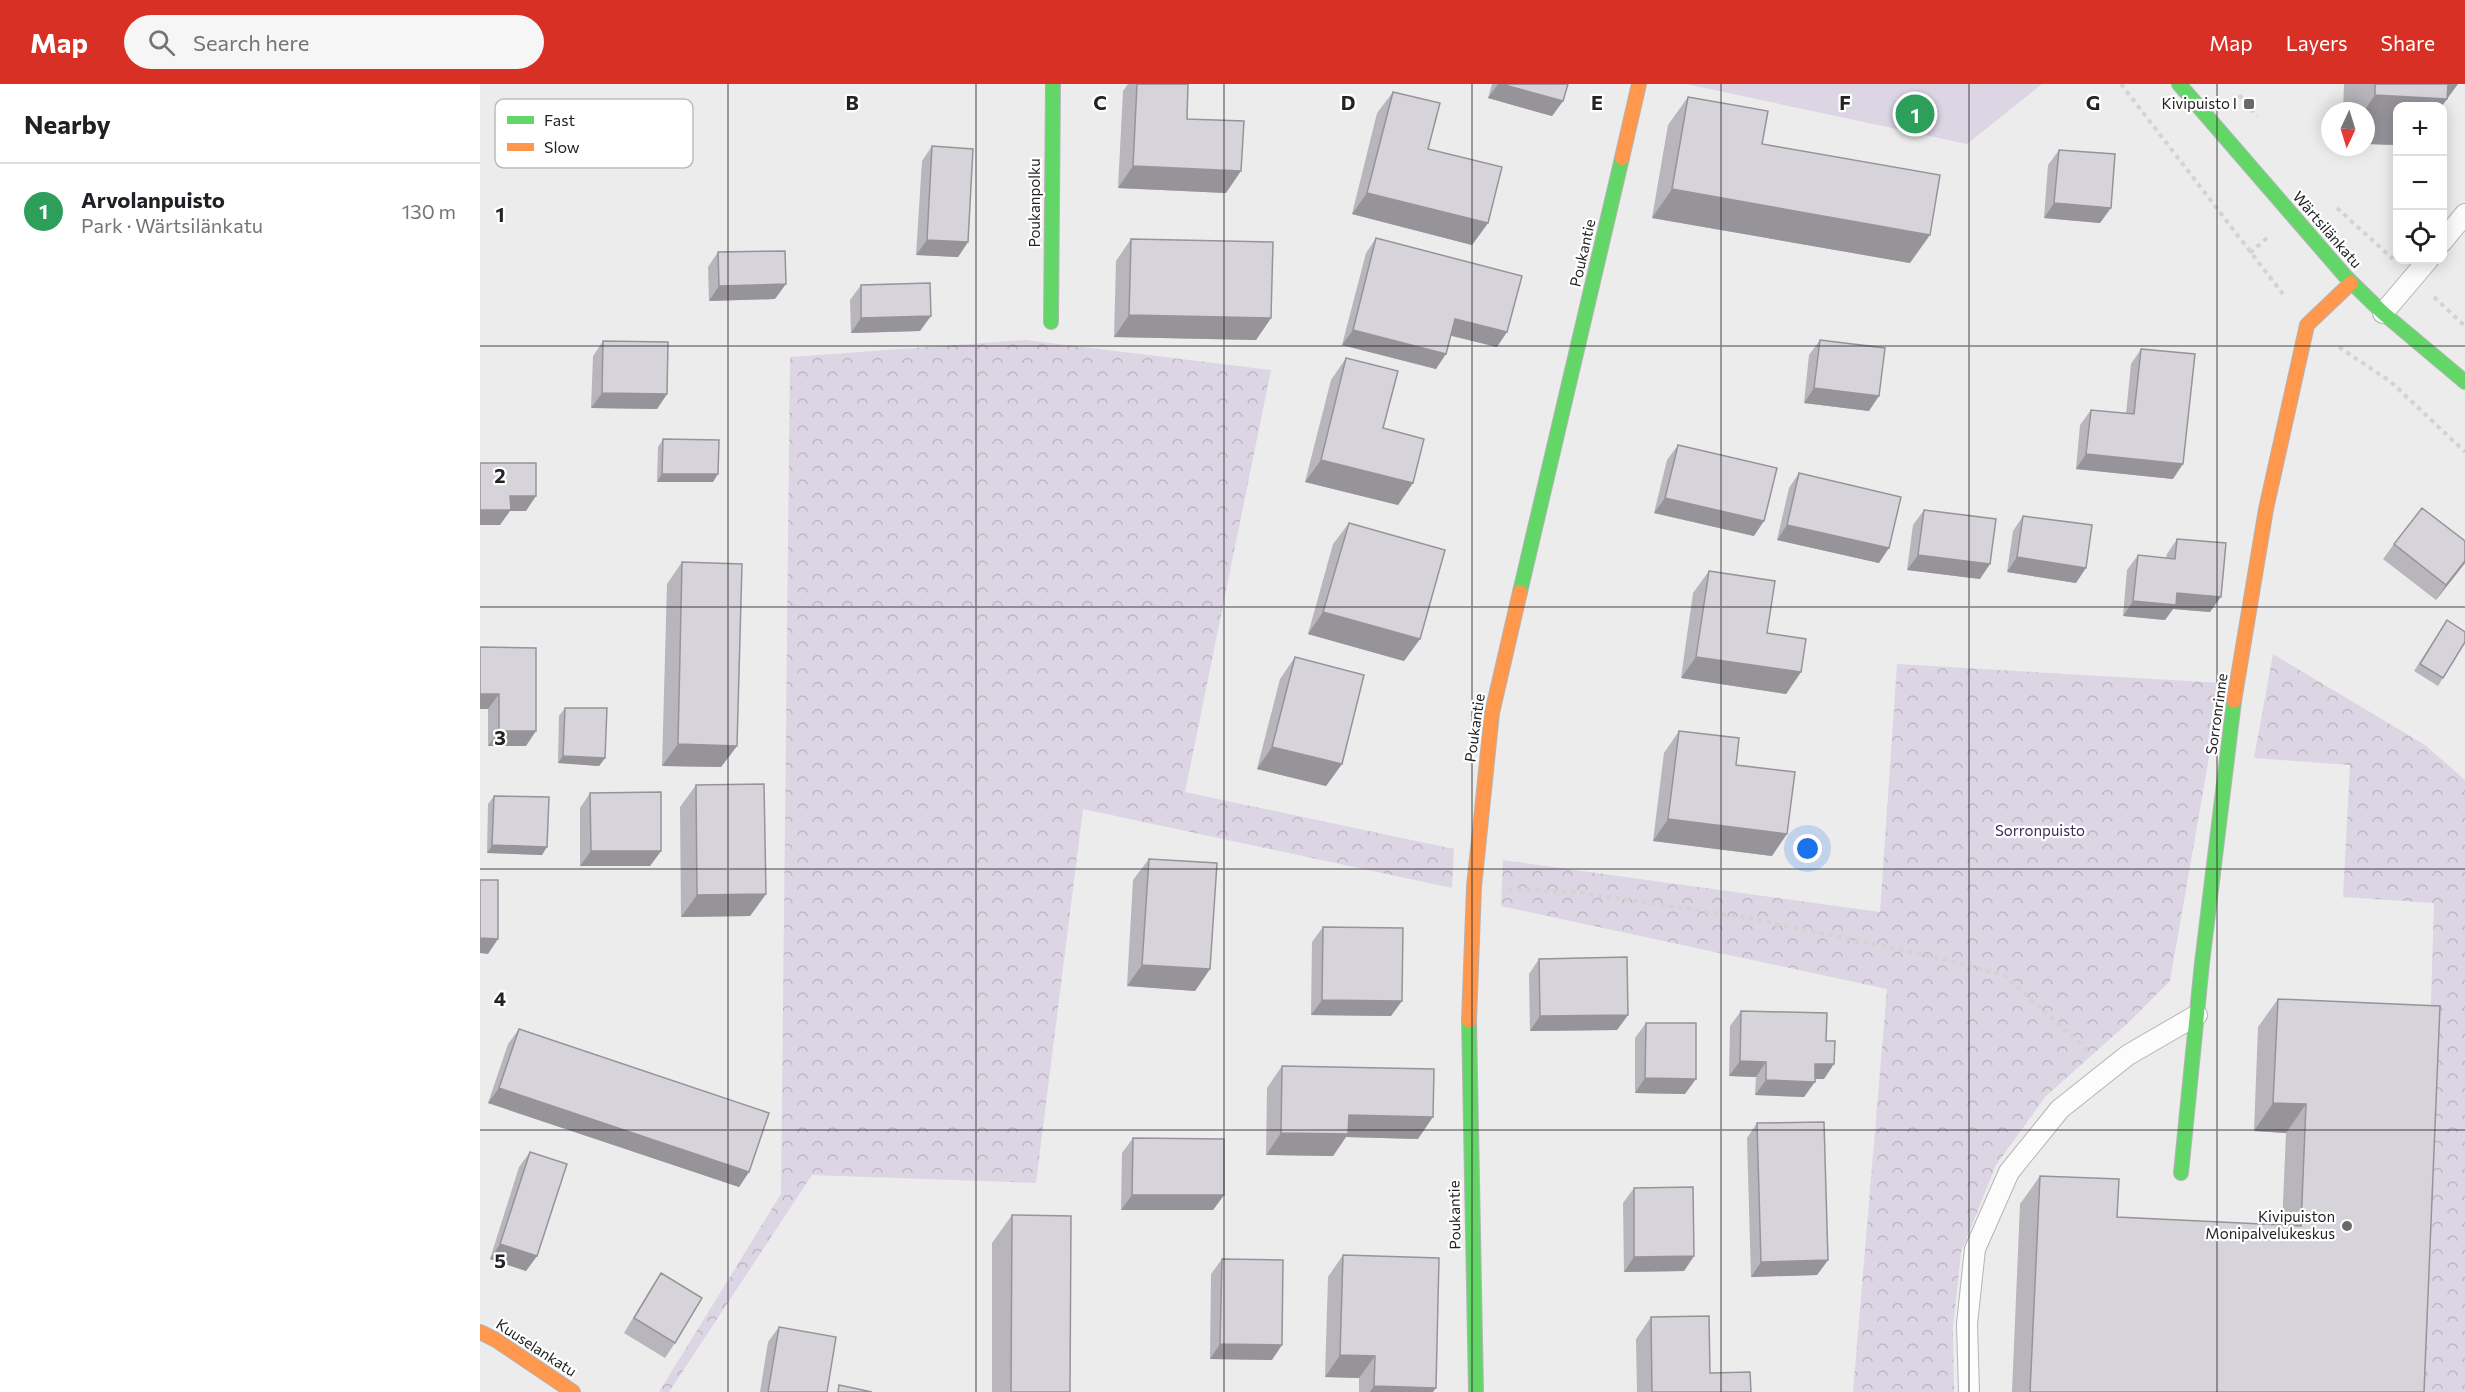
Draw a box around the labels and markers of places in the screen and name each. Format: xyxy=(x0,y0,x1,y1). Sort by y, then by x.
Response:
pin: 1 xyxy=(1896,92,1934,136)
place label: Kivipuisto I xyxy=(2162,94,2237,112)
marker: Kivipuisto I xyxy=(2242,97,2256,111)
place label: Kivipuiston Monipalvelukeskus xyxy=(2205,1207,2335,1242)
marker: Kivipuiston Monipalvelukeskus xyxy=(2340,1219,2354,1233)

